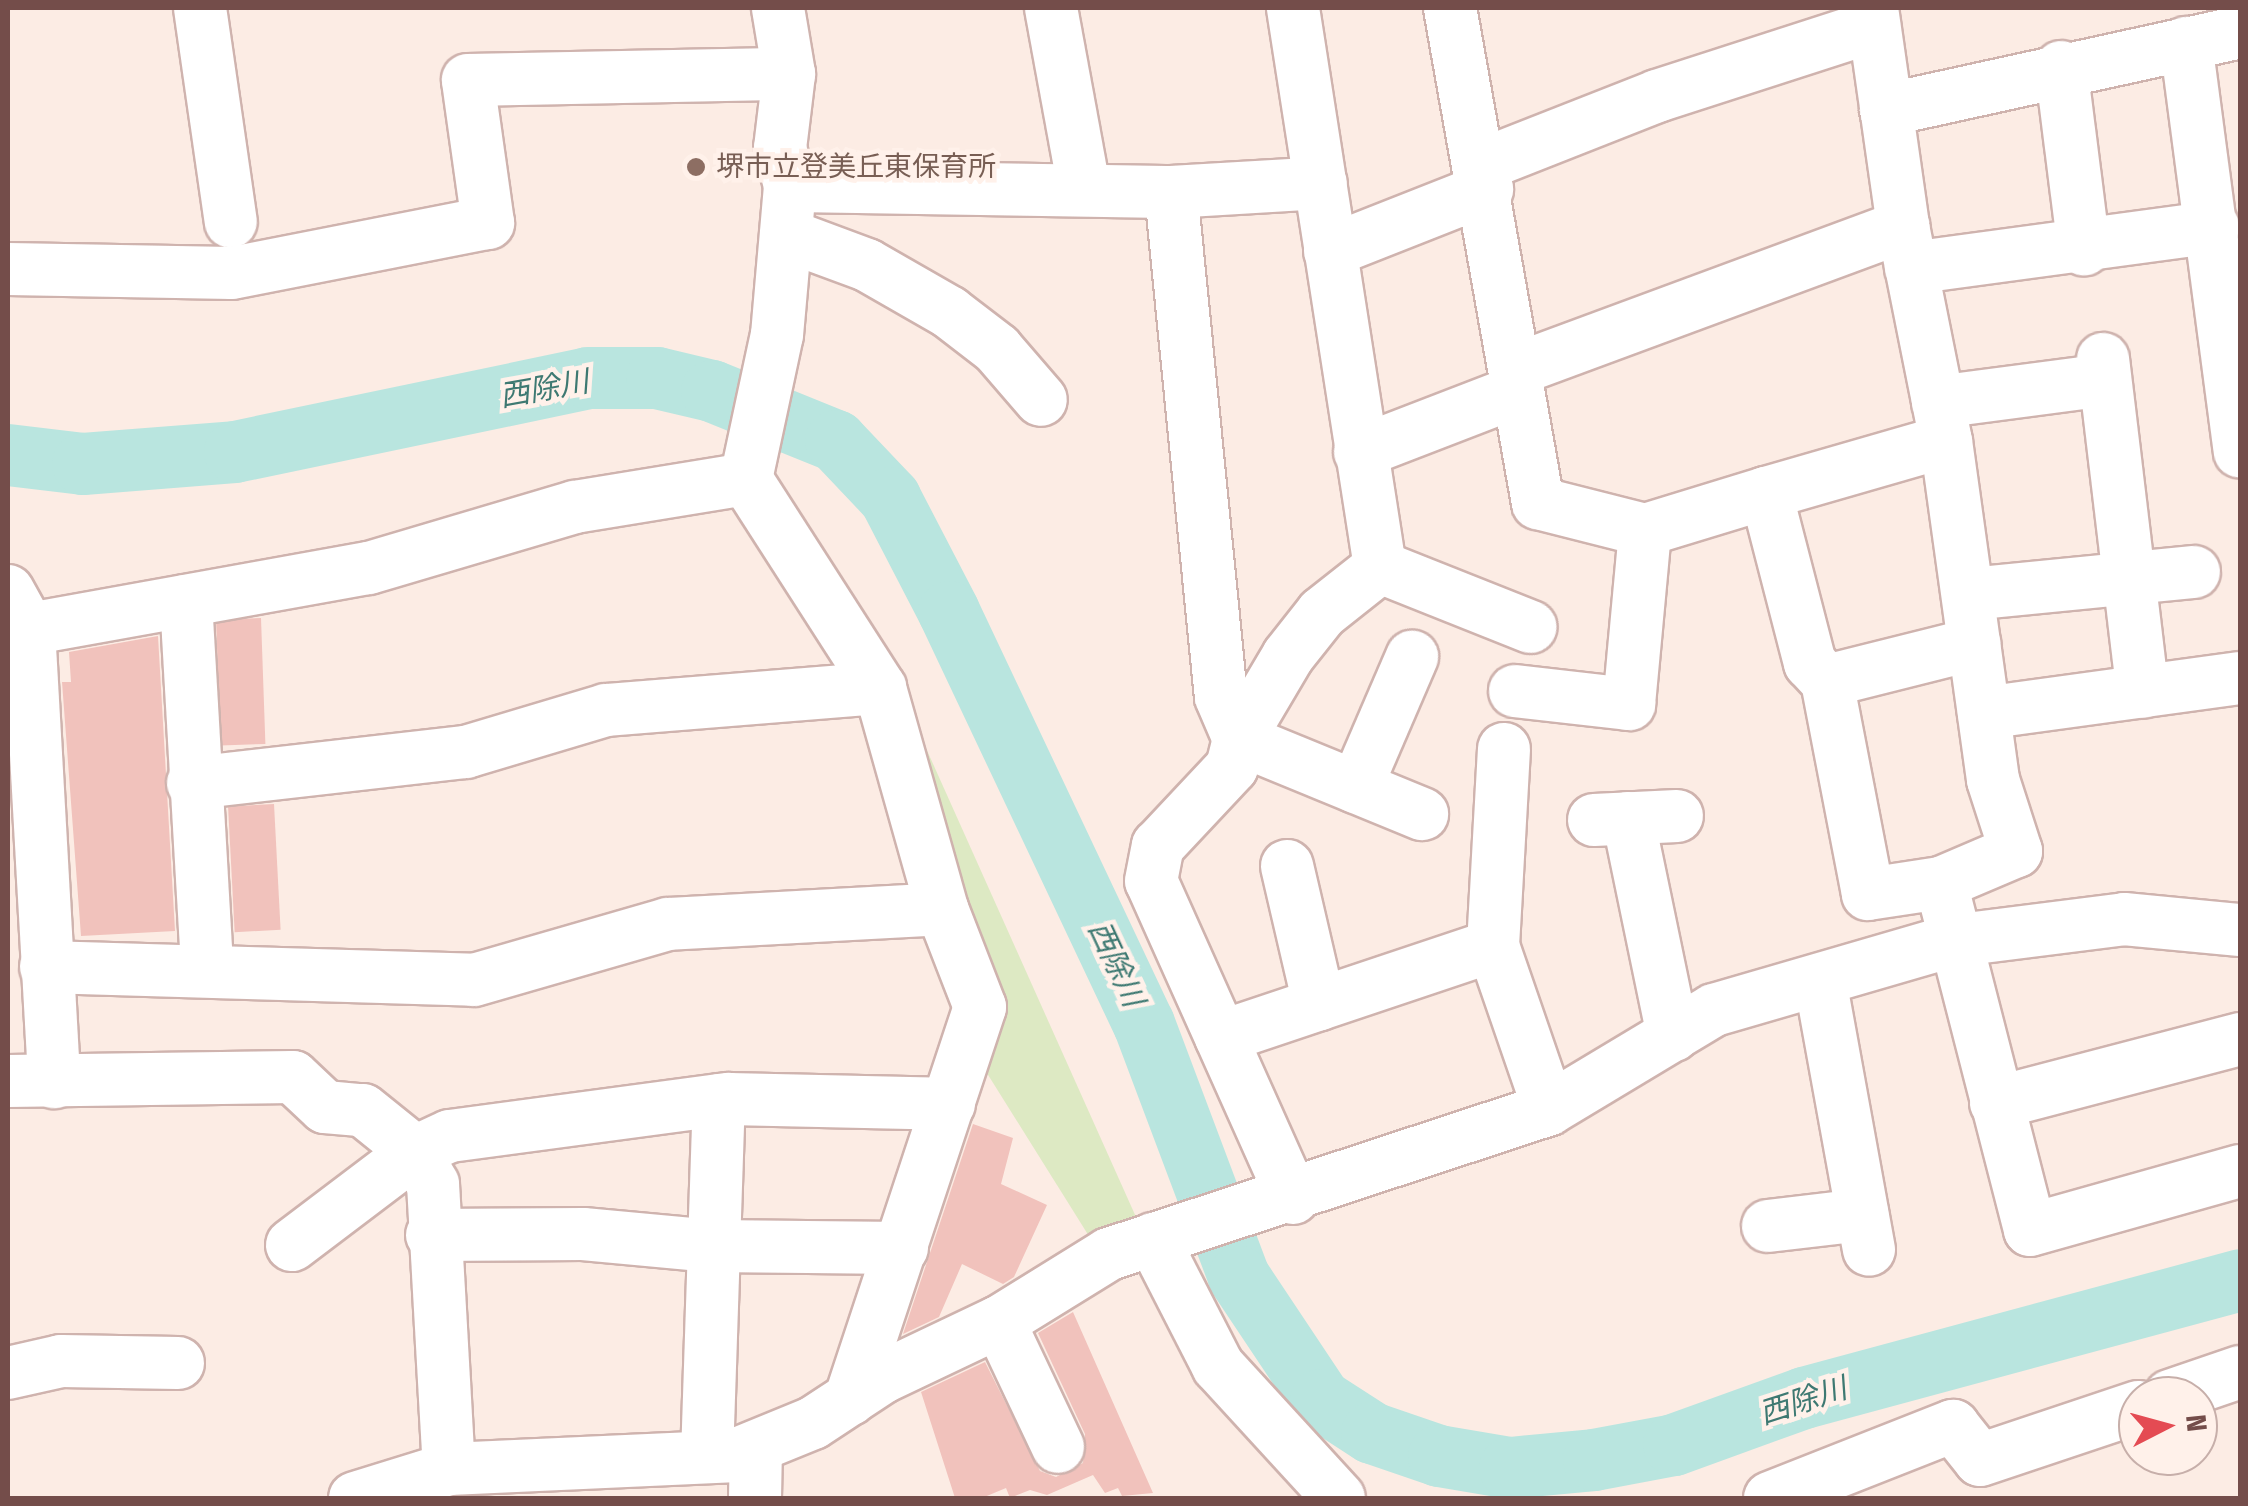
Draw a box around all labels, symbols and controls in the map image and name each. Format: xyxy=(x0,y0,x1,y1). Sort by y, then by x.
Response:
place label: 堺市立登美丘東保育所 xyxy=(716,150,996,184)
marker: 堺市立登美丘東保育所 xyxy=(685,156,707,178)
water label: 西除川 xyxy=(497,363,591,415)
water label: 西除川 xyxy=(1081,916,1151,1012)
water label: 西除川 xyxy=(1755,1370,1851,1432)
north arrow xyxy=(2118,1376,2218,1476)
text: N xyxy=(2179,1413,2214,1433)

